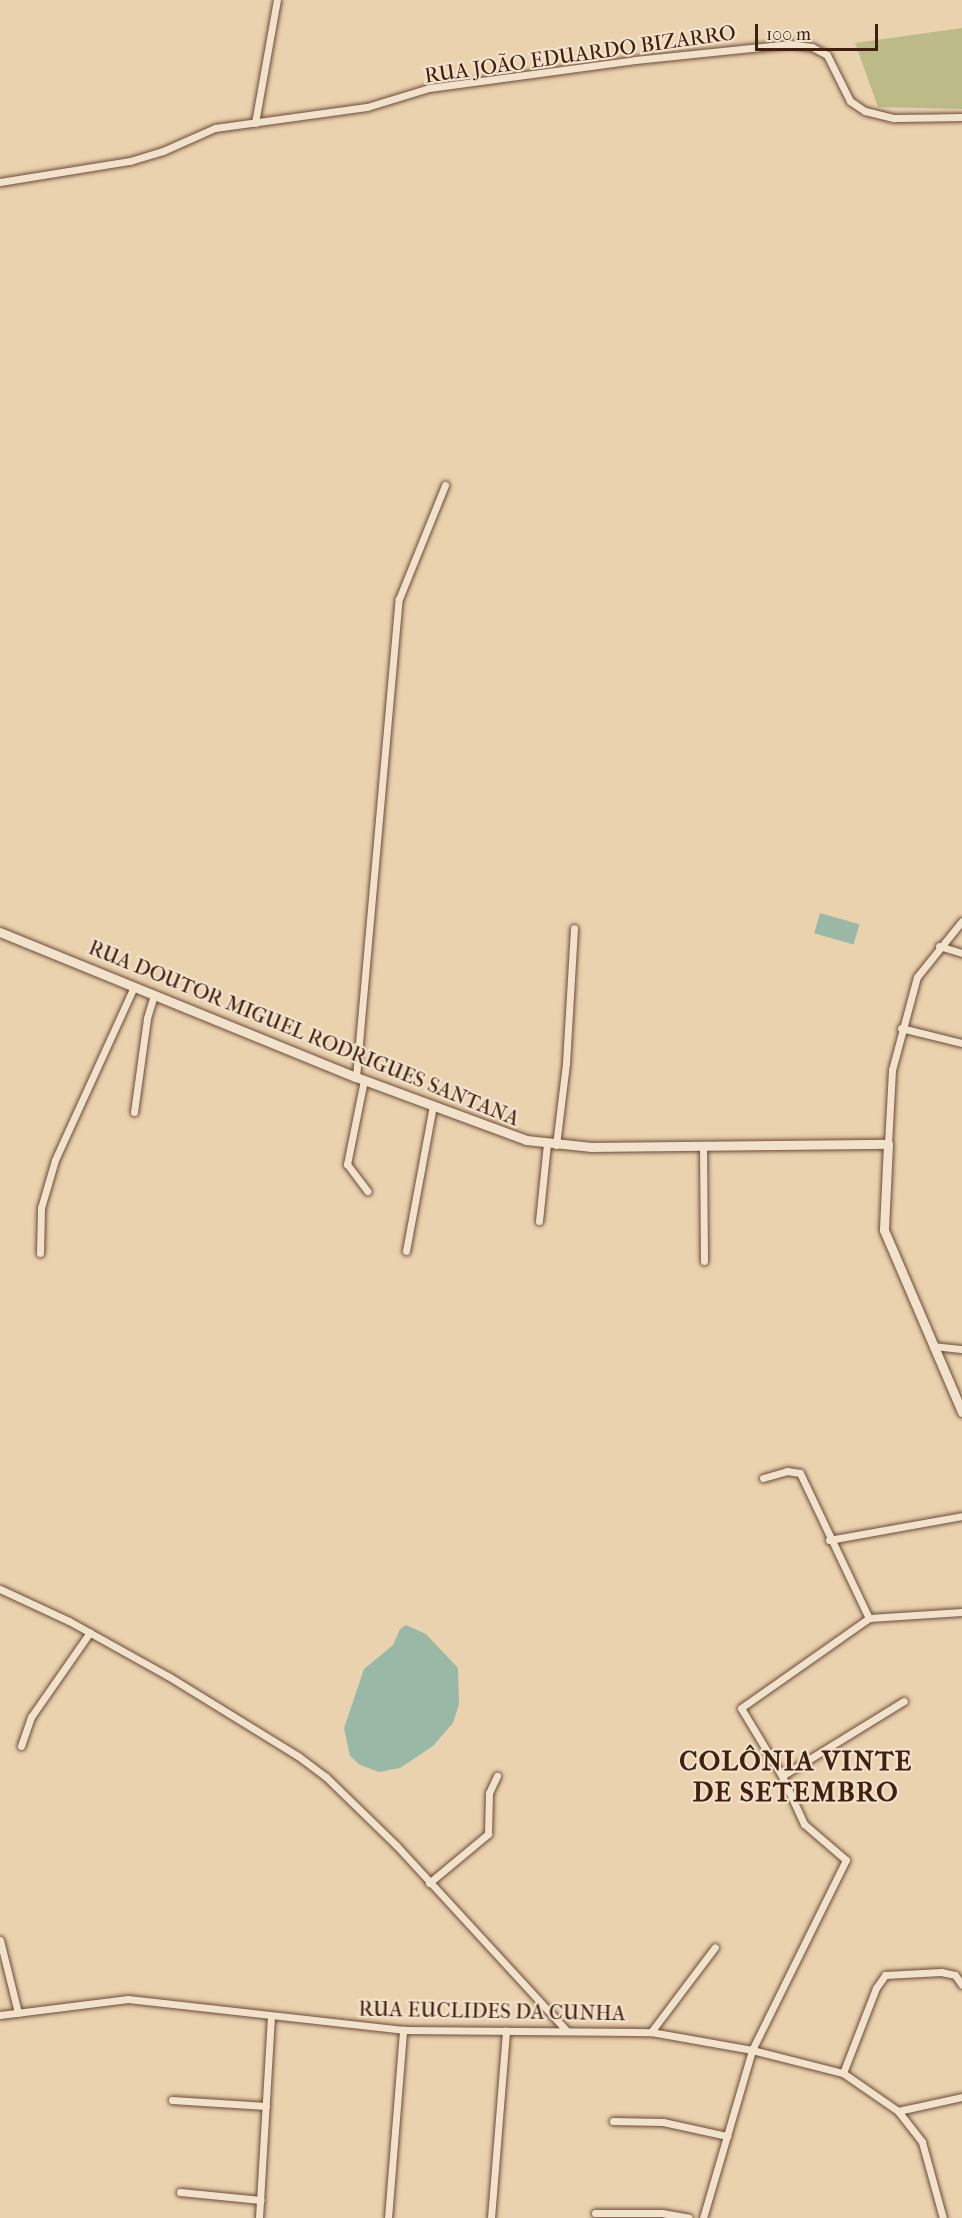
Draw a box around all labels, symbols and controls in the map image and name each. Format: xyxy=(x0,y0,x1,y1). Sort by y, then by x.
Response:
scale bar xyxy=(758,12,881,50)
street label: RUA JOÃO EDUARDO BIZARRO xyxy=(423,20,737,88)
text: 100 m xyxy=(766,24,811,45)
street label: RUA DOUTOR MIGUEL RODRIGUES SANTANA xyxy=(85,935,523,1131)
district label: COLÔNIA VINTE DE SETEMBRO xyxy=(679,1745,913,1808)
street label: RUA EUCLIDES DA CUNHA xyxy=(358,1996,626,2026)

